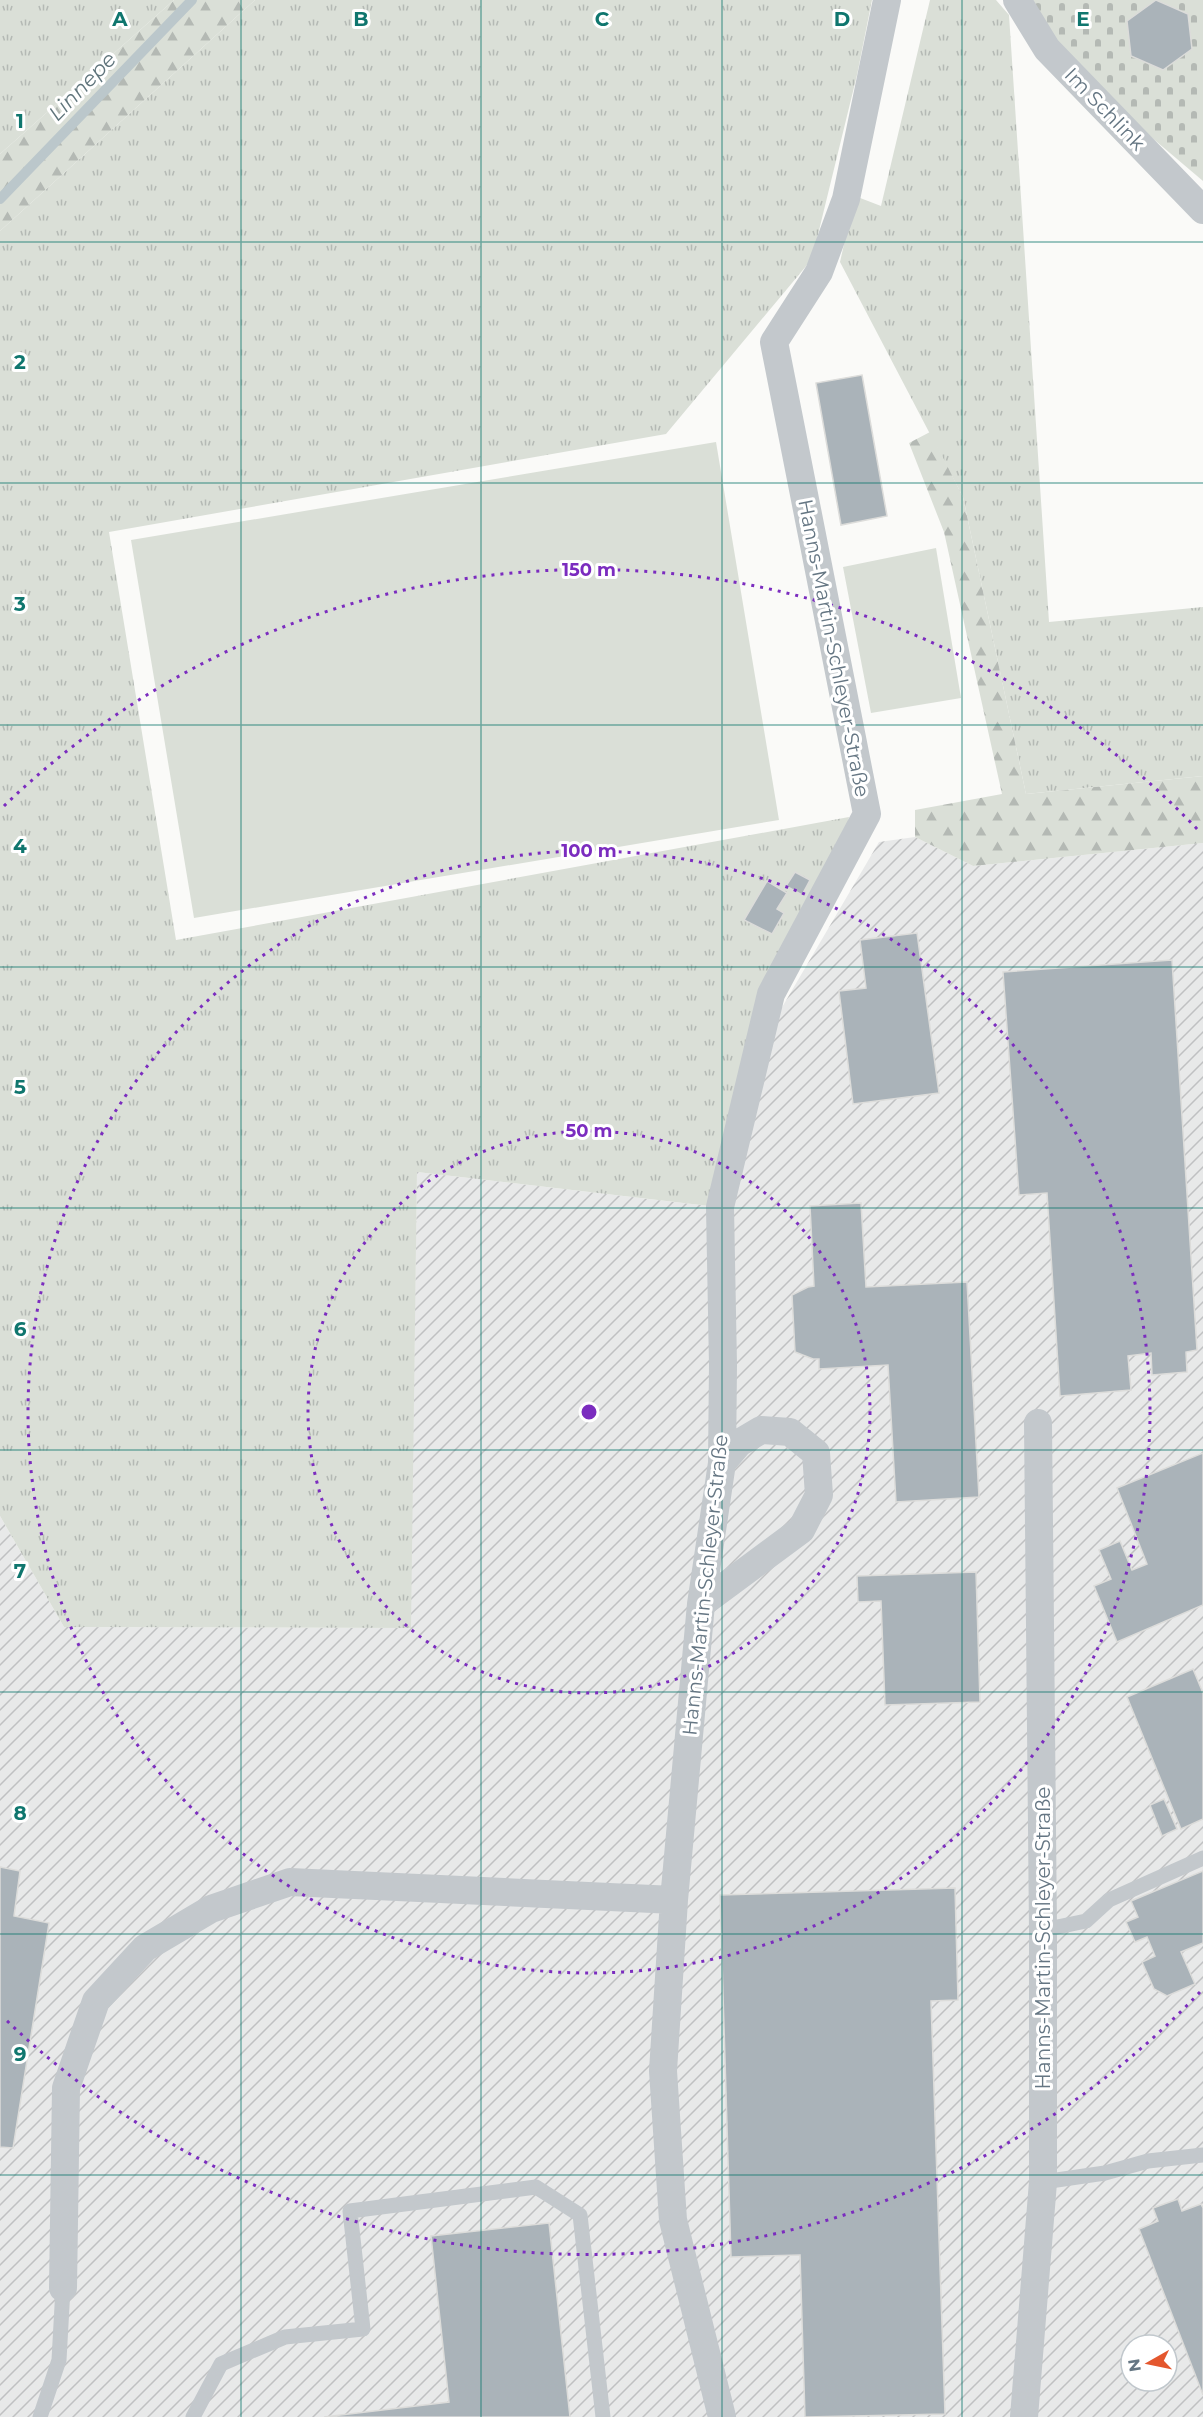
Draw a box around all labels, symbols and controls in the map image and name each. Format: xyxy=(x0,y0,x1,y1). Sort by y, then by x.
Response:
text: A xyxy=(111,7,128,31)
text: B xyxy=(353,7,369,31)
text: C xyxy=(595,7,610,31)
text: D xyxy=(834,7,850,31)
text: E xyxy=(1076,7,1090,31)
water label: Linnepe xyxy=(43,46,121,126)
street label: Im Schlink xyxy=(1060,63,1150,155)
text: 1 xyxy=(16,109,24,133)
text: 2 xyxy=(14,350,26,374)
street label: Hanns-Martin-Schleyer-Straße xyxy=(793,497,875,799)
text: 150 m xyxy=(562,559,616,581)
text: 3 xyxy=(13,592,26,616)
text: 4 xyxy=(13,834,27,858)
text: 100 m xyxy=(561,840,617,862)
text: 5 xyxy=(14,1075,26,1099)
text: 50 m xyxy=(566,1120,612,1142)
text: 6 xyxy=(14,1317,27,1341)
centre of rings xyxy=(579,1402,599,1422)
street label: Hanns-Martin-Schleyer-Straße xyxy=(677,1433,733,1737)
text: 7 xyxy=(14,1559,26,1583)
street label: Hanns-Martin-Schleyer-Straße xyxy=(1031,1787,1055,2089)
text: 8 xyxy=(13,1801,27,1825)
text: 9 xyxy=(14,2042,26,2066)
north arrow xyxy=(1119,2333,1179,2393)
text: N xyxy=(1124,2357,1145,2373)

